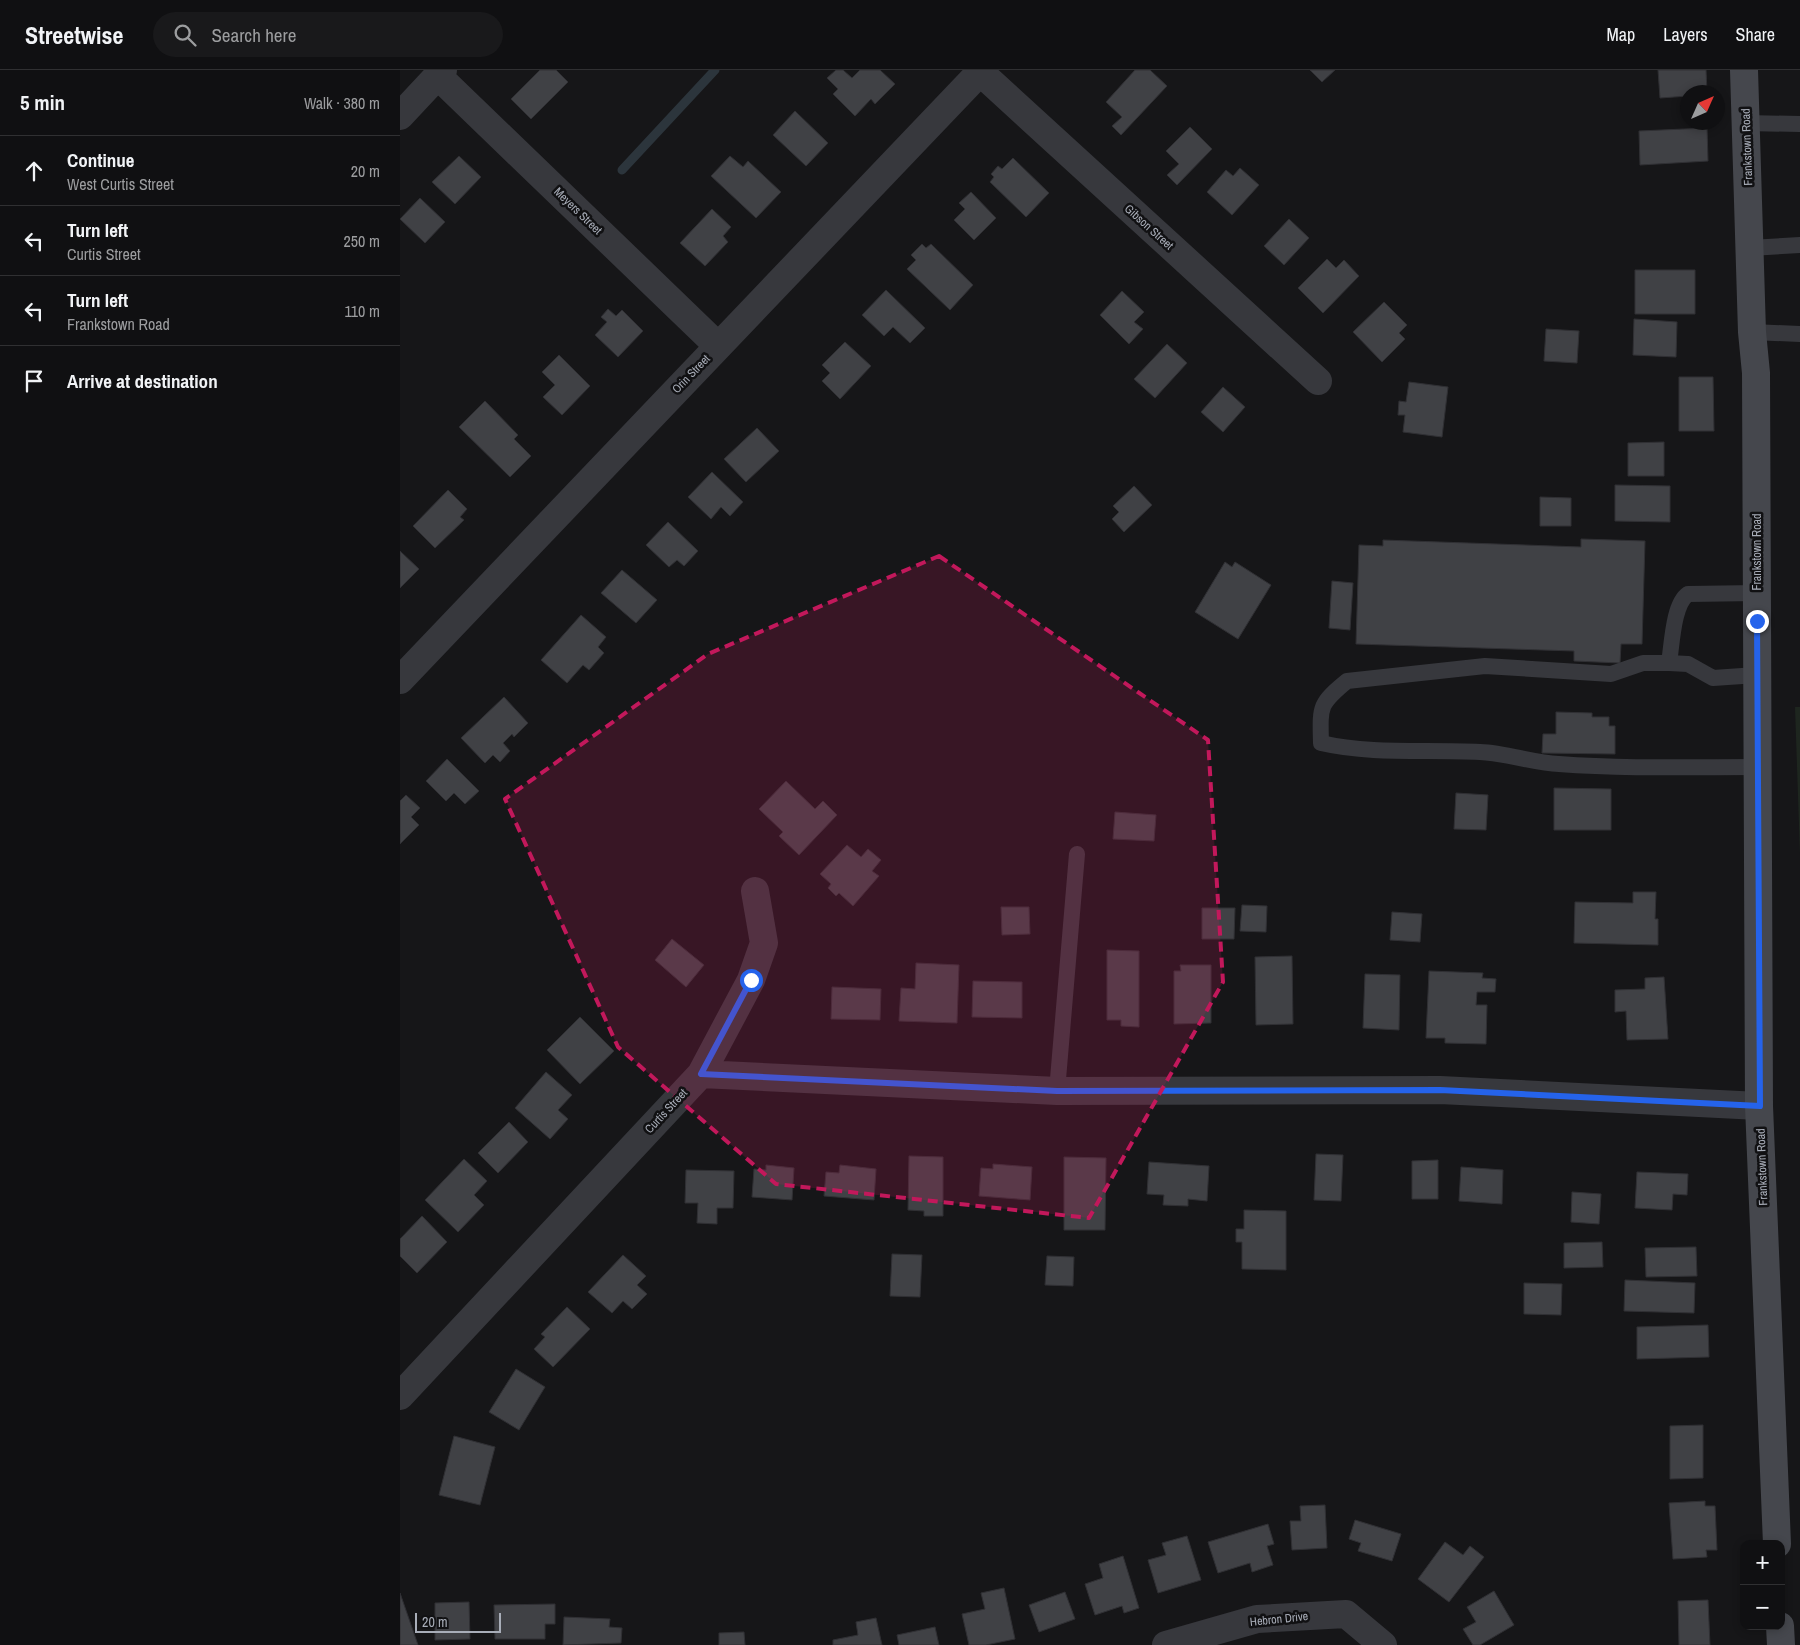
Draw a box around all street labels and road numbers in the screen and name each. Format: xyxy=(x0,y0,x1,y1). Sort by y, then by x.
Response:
street label: Frankstown Road xyxy=(1738,108,1756,186)
street label: Meyers Street xyxy=(550,184,606,238)
street label: Gibson Street xyxy=(1121,201,1177,253)
street label: Orin Street xyxy=(669,351,714,397)
street label: Frankstown Road xyxy=(1749,513,1765,591)
street label: Curtis Street xyxy=(641,1085,691,1137)
street label: Frankstown Road xyxy=(1753,1128,1771,1206)
street label: Hebron Drive xyxy=(1249,1608,1309,1630)

